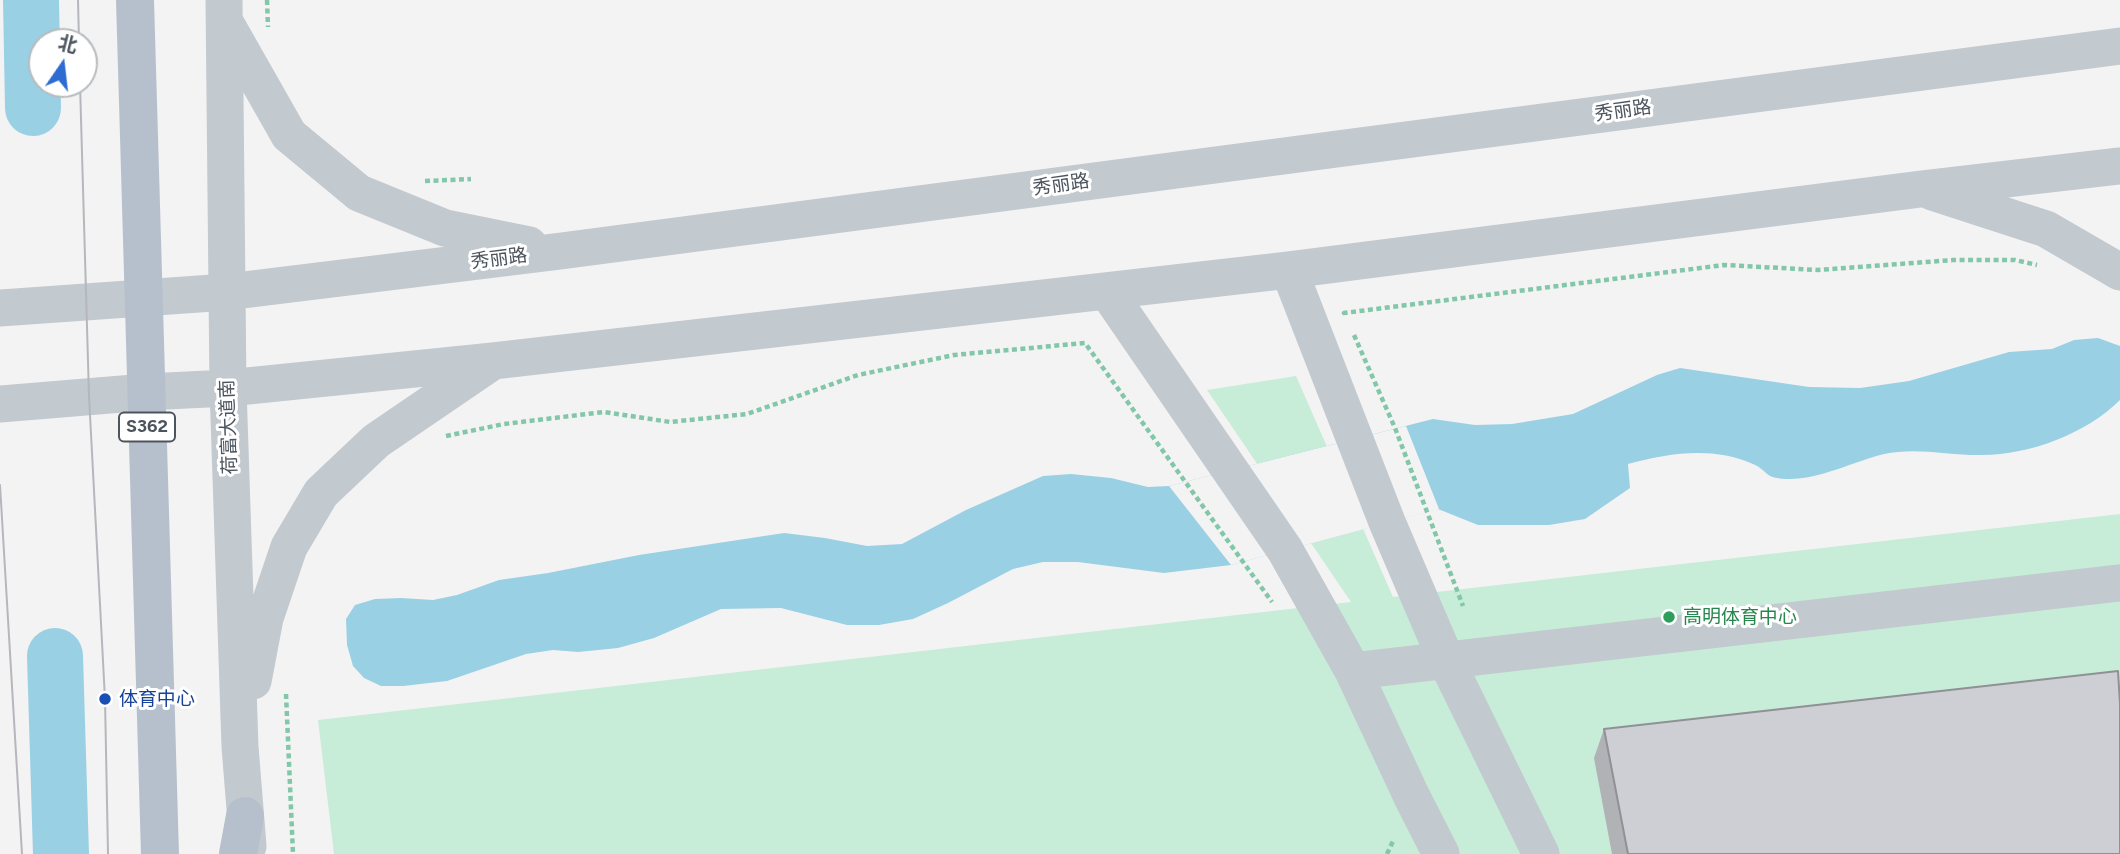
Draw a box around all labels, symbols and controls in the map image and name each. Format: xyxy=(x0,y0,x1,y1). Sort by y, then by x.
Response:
north arrow xyxy=(28,28,98,98)
text: 北 xyxy=(56,31,80,58)
street label: 秀丽路 xyxy=(1593,96,1653,126)
street label: 秀丽路 xyxy=(1031,170,1091,200)
street label: 秀丽路 xyxy=(469,244,529,274)
street label: 荷富大道南 xyxy=(216,379,242,475)
road number: S362 xyxy=(119,412,175,442)
place label: 高明体育中心 xyxy=(1683,606,1797,628)
marker: 高明体育中心 xyxy=(1661,609,1677,625)
place label: 体育中心 xyxy=(119,688,195,710)
marker: 体育中心 xyxy=(97,691,113,707)

